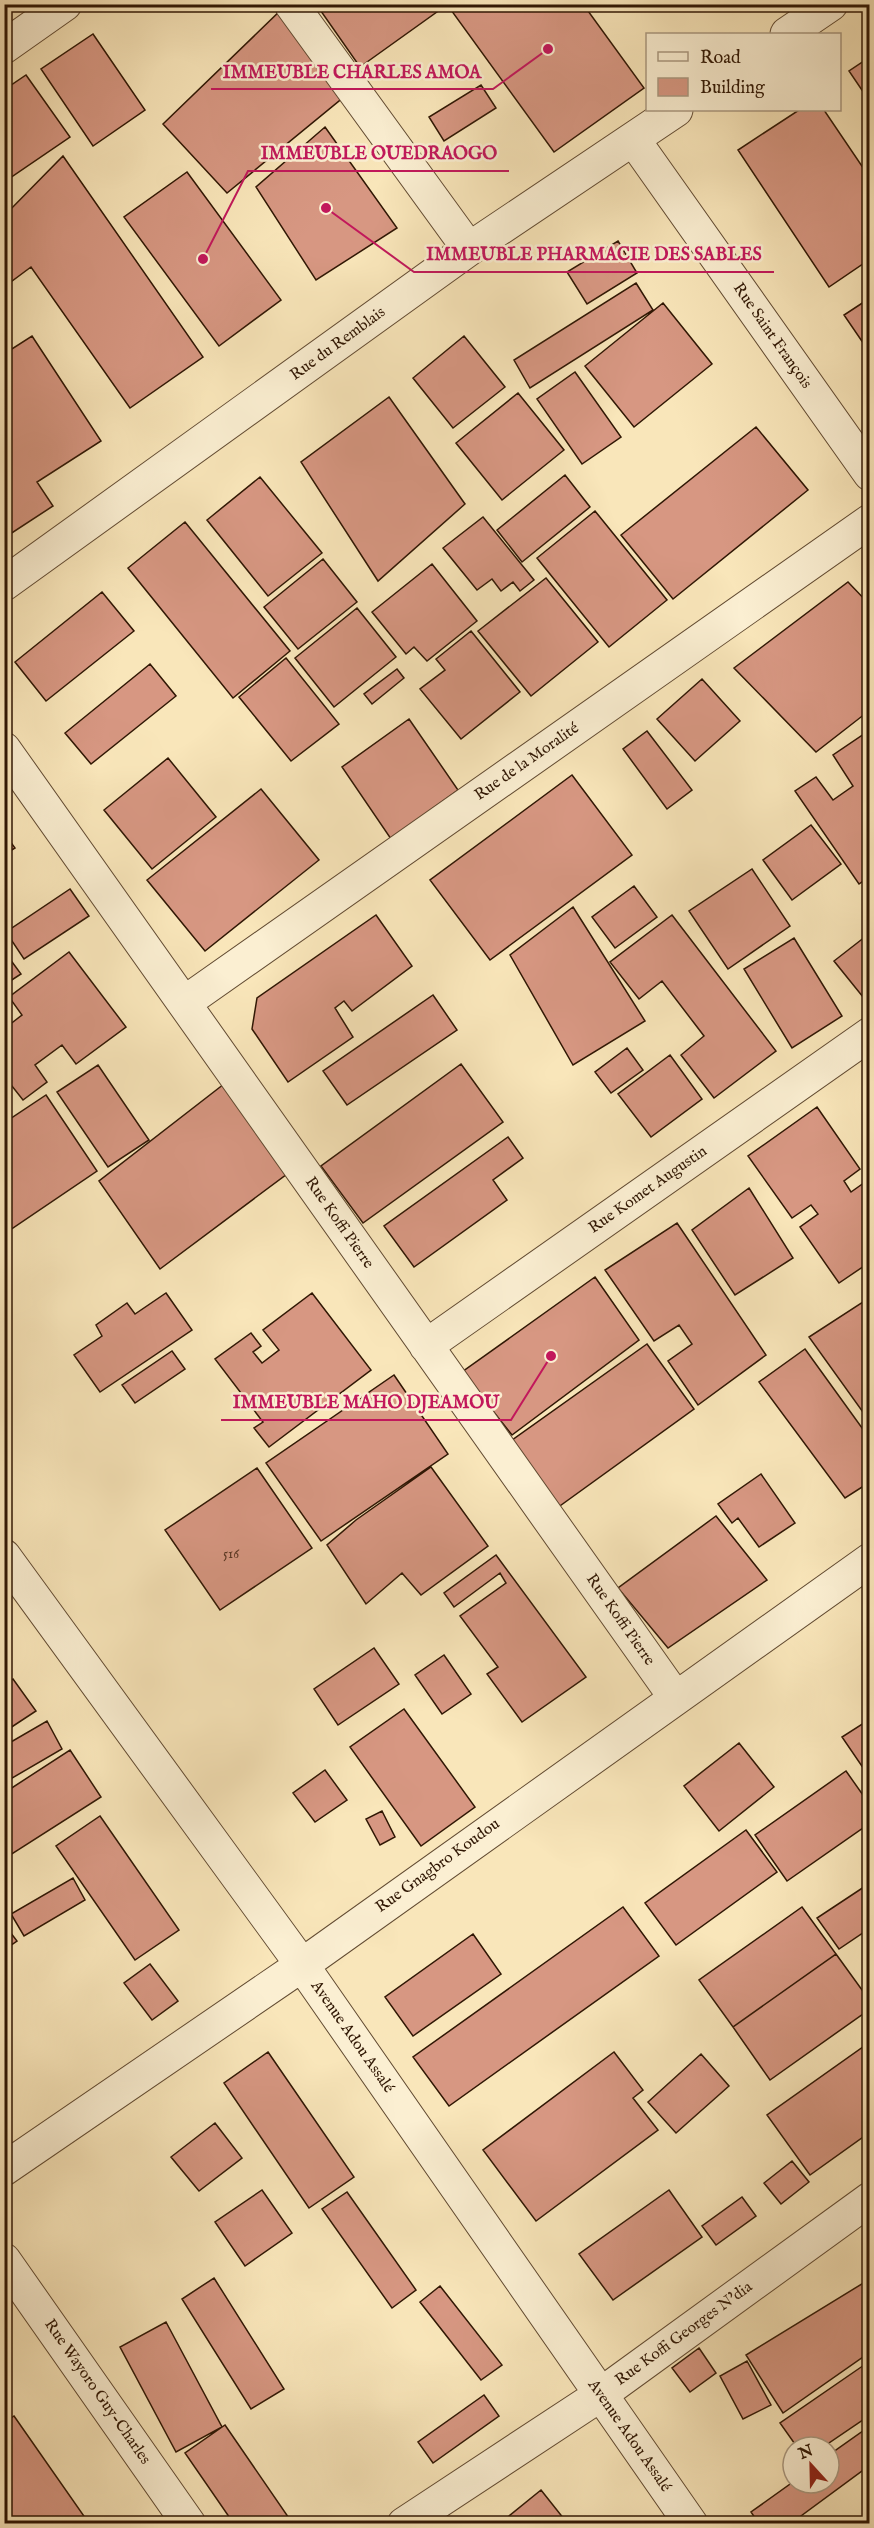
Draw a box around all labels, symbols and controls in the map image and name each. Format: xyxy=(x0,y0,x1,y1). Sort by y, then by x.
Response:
legend xyxy=(646,33,841,111)
text: Road xyxy=(700,47,741,70)
callout: IMMEUBLE CHARLES AMOA xyxy=(211,53,493,89)
text: IMMEUBLE CHARLES AMOA xyxy=(223,62,482,85)
text: Building xyxy=(700,77,765,100)
callout: IMMEUBLE OUEDRAOGO xyxy=(248,135,509,171)
text: IMMEUBLE OUEDRAOGO xyxy=(261,143,497,166)
callout: IMMEUBLE PHARMACIE DES SABLES xyxy=(414,236,774,272)
text: IMMEUBLE PHARMACIE DES SABLES xyxy=(426,244,762,267)
street label: Rue Saint François xyxy=(728,279,816,393)
street label: Rue du Remblais xyxy=(286,302,390,385)
street label: Rue de la Moralité xyxy=(471,719,583,805)
street label: Rue Komet Augustin xyxy=(585,1141,711,1238)
street label: Rue Koffi Pierre xyxy=(300,1173,378,1273)
callout: IMMEUBLE MAHO DJEAMOU xyxy=(221,1384,511,1420)
text: IMMEUBLE MAHO DJEAMOU xyxy=(233,1392,500,1415)
house number: 516 xyxy=(223,1545,240,1563)
street label: Rue Koffi Pierre xyxy=(581,1570,659,1670)
street label: Rue Gnagbro Koudou xyxy=(372,1814,504,1918)
street label: Avenue Adou Assalé xyxy=(305,1976,398,2097)
street label: Rue Koffi Georges N'dia xyxy=(611,2277,757,2391)
street label: Rue Wayoro Guy-Charles xyxy=(39,2316,155,2469)
street label: Avenue Adou Assalé xyxy=(582,2375,675,2496)
north arrow xyxy=(781,2435,841,2495)
text: N xyxy=(795,2441,816,2465)

